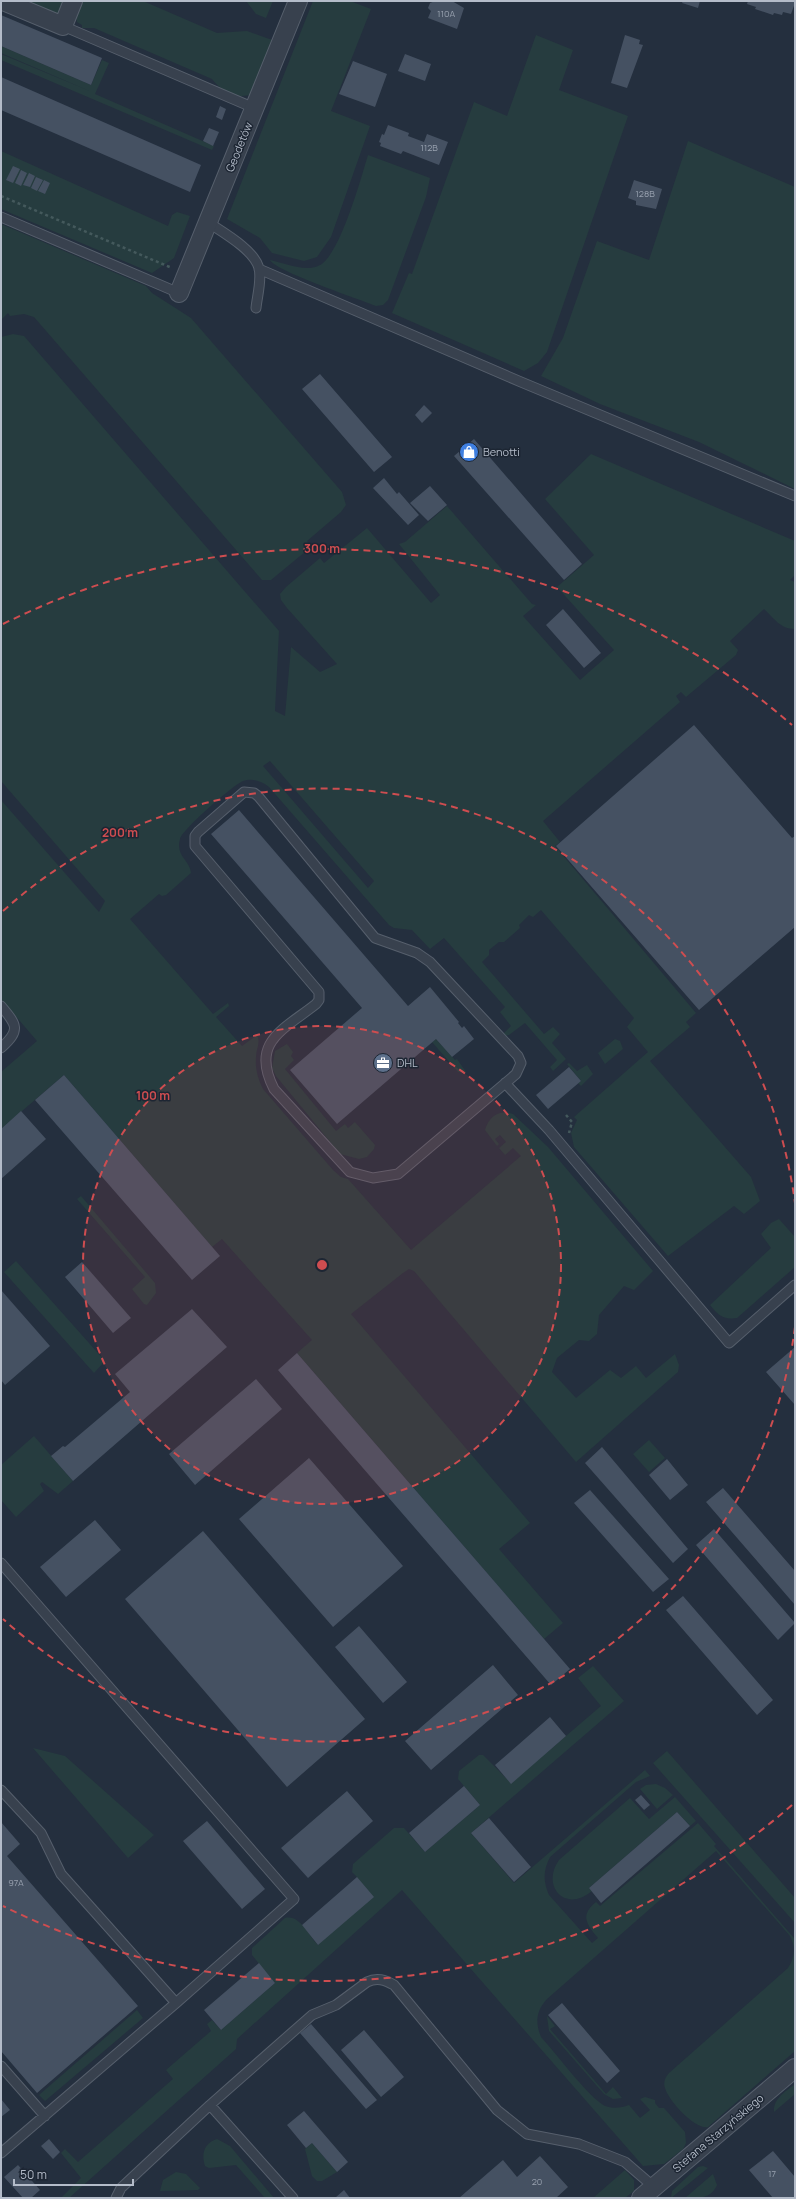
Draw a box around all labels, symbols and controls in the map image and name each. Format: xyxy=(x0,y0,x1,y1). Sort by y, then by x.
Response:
house number: 110A xyxy=(437,7,455,20)
street label: Geodetów xyxy=(222,119,256,174)
house number: 112B xyxy=(420,141,438,154)
house number: 128B xyxy=(635,187,655,200)
shop icon: Benotti xyxy=(458,441,480,463)
place label: Benotti xyxy=(483,444,520,459)
text: 300 m xyxy=(304,540,340,557)
text: 200 m xyxy=(102,824,138,841)
office icon: DHL xyxy=(372,1052,394,1074)
place label: DHL xyxy=(397,1055,418,1070)
text: 100 m xyxy=(136,1087,170,1104)
centre of rings xyxy=(315,1258,329,1272)
house number: 97A xyxy=(8,1876,24,1889)
street label: Stefana Starzyńskiego xyxy=(669,2090,767,2175)
scale bar xyxy=(14,2161,133,2187)
text: 50 m xyxy=(20,2166,47,2183)
house number: 17 xyxy=(768,2167,776,2180)
house number: 20 xyxy=(532,2175,542,2188)

